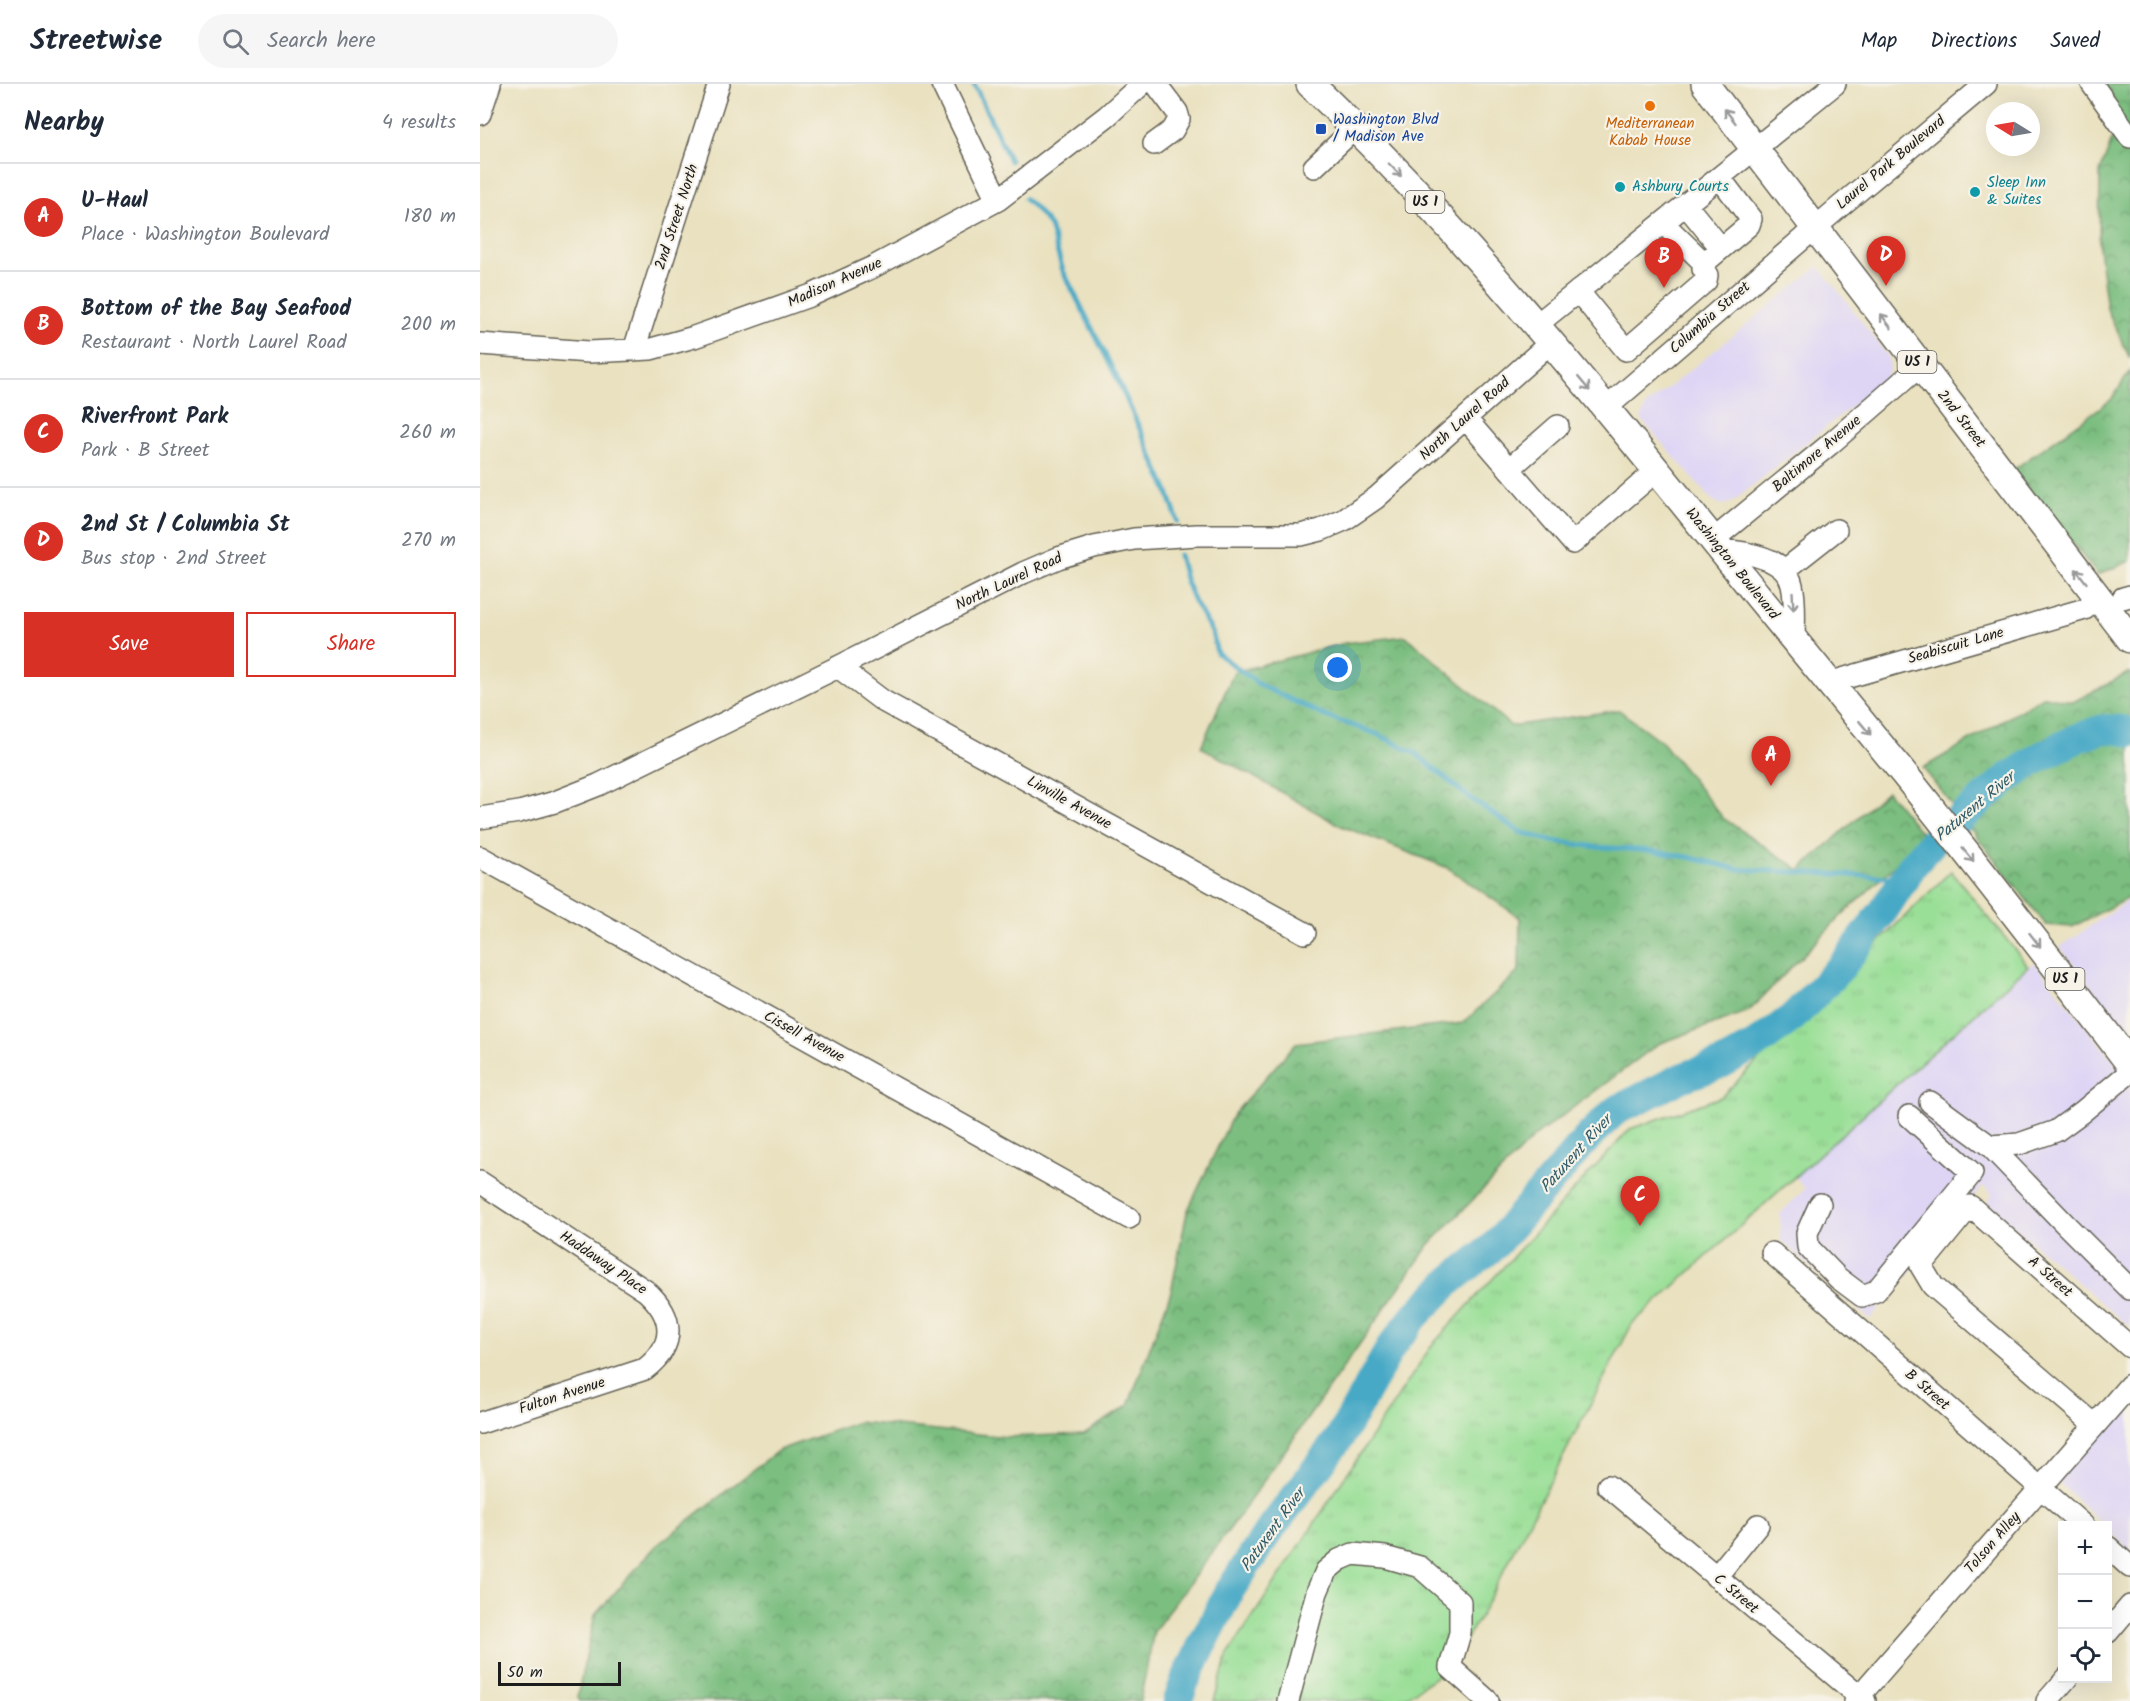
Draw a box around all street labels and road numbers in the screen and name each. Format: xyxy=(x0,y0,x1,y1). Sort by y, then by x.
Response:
street label: Laurel Park Boulevard xyxy=(1831,109,1952,216)
street label: 2nd Street North xyxy=(649,161,705,273)
road number: US 1 xyxy=(1406,191,1444,213)
street label: Madison Avenue xyxy=(784,251,886,315)
street label: Columbia Street xyxy=(1664,276,1756,360)
road number: US 1 xyxy=(1898,351,1936,373)
street label: North Laurel Road xyxy=(1414,371,1516,467)
street label: 2nd Street xyxy=(1931,385,1992,453)
street label: Baltimore Avenue xyxy=(1767,409,1867,499)
street label: Washington Boulevard xyxy=(1679,503,1785,626)
street label: North Laurel Road xyxy=(951,546,1067,617)
street label: Seabiscuit Lane xyxy=(1905,621,2007,671)
street label: Linville Avenue xyxy=(1022,770,1116,836)
road number: US 1 xyxy=(2046,968,2084,990)
street label: Cissell Avenue xyxy=(759,1005,849,1069)
street label: Haddaway Place xyxy=(554,1225,652,1301)
street label: A Street xyxy=(2022,1250,2078,1304)
street label: B Street xyxy=(1899,1363,1955,1417)
street label: Fulton Avenue xyxy=(516,1371,609,1421)
street label: Tolson Alley xyxy=(1959,1506,2028,1580)
street label: C Street xyxy=(1708,1568,1764,1620)

